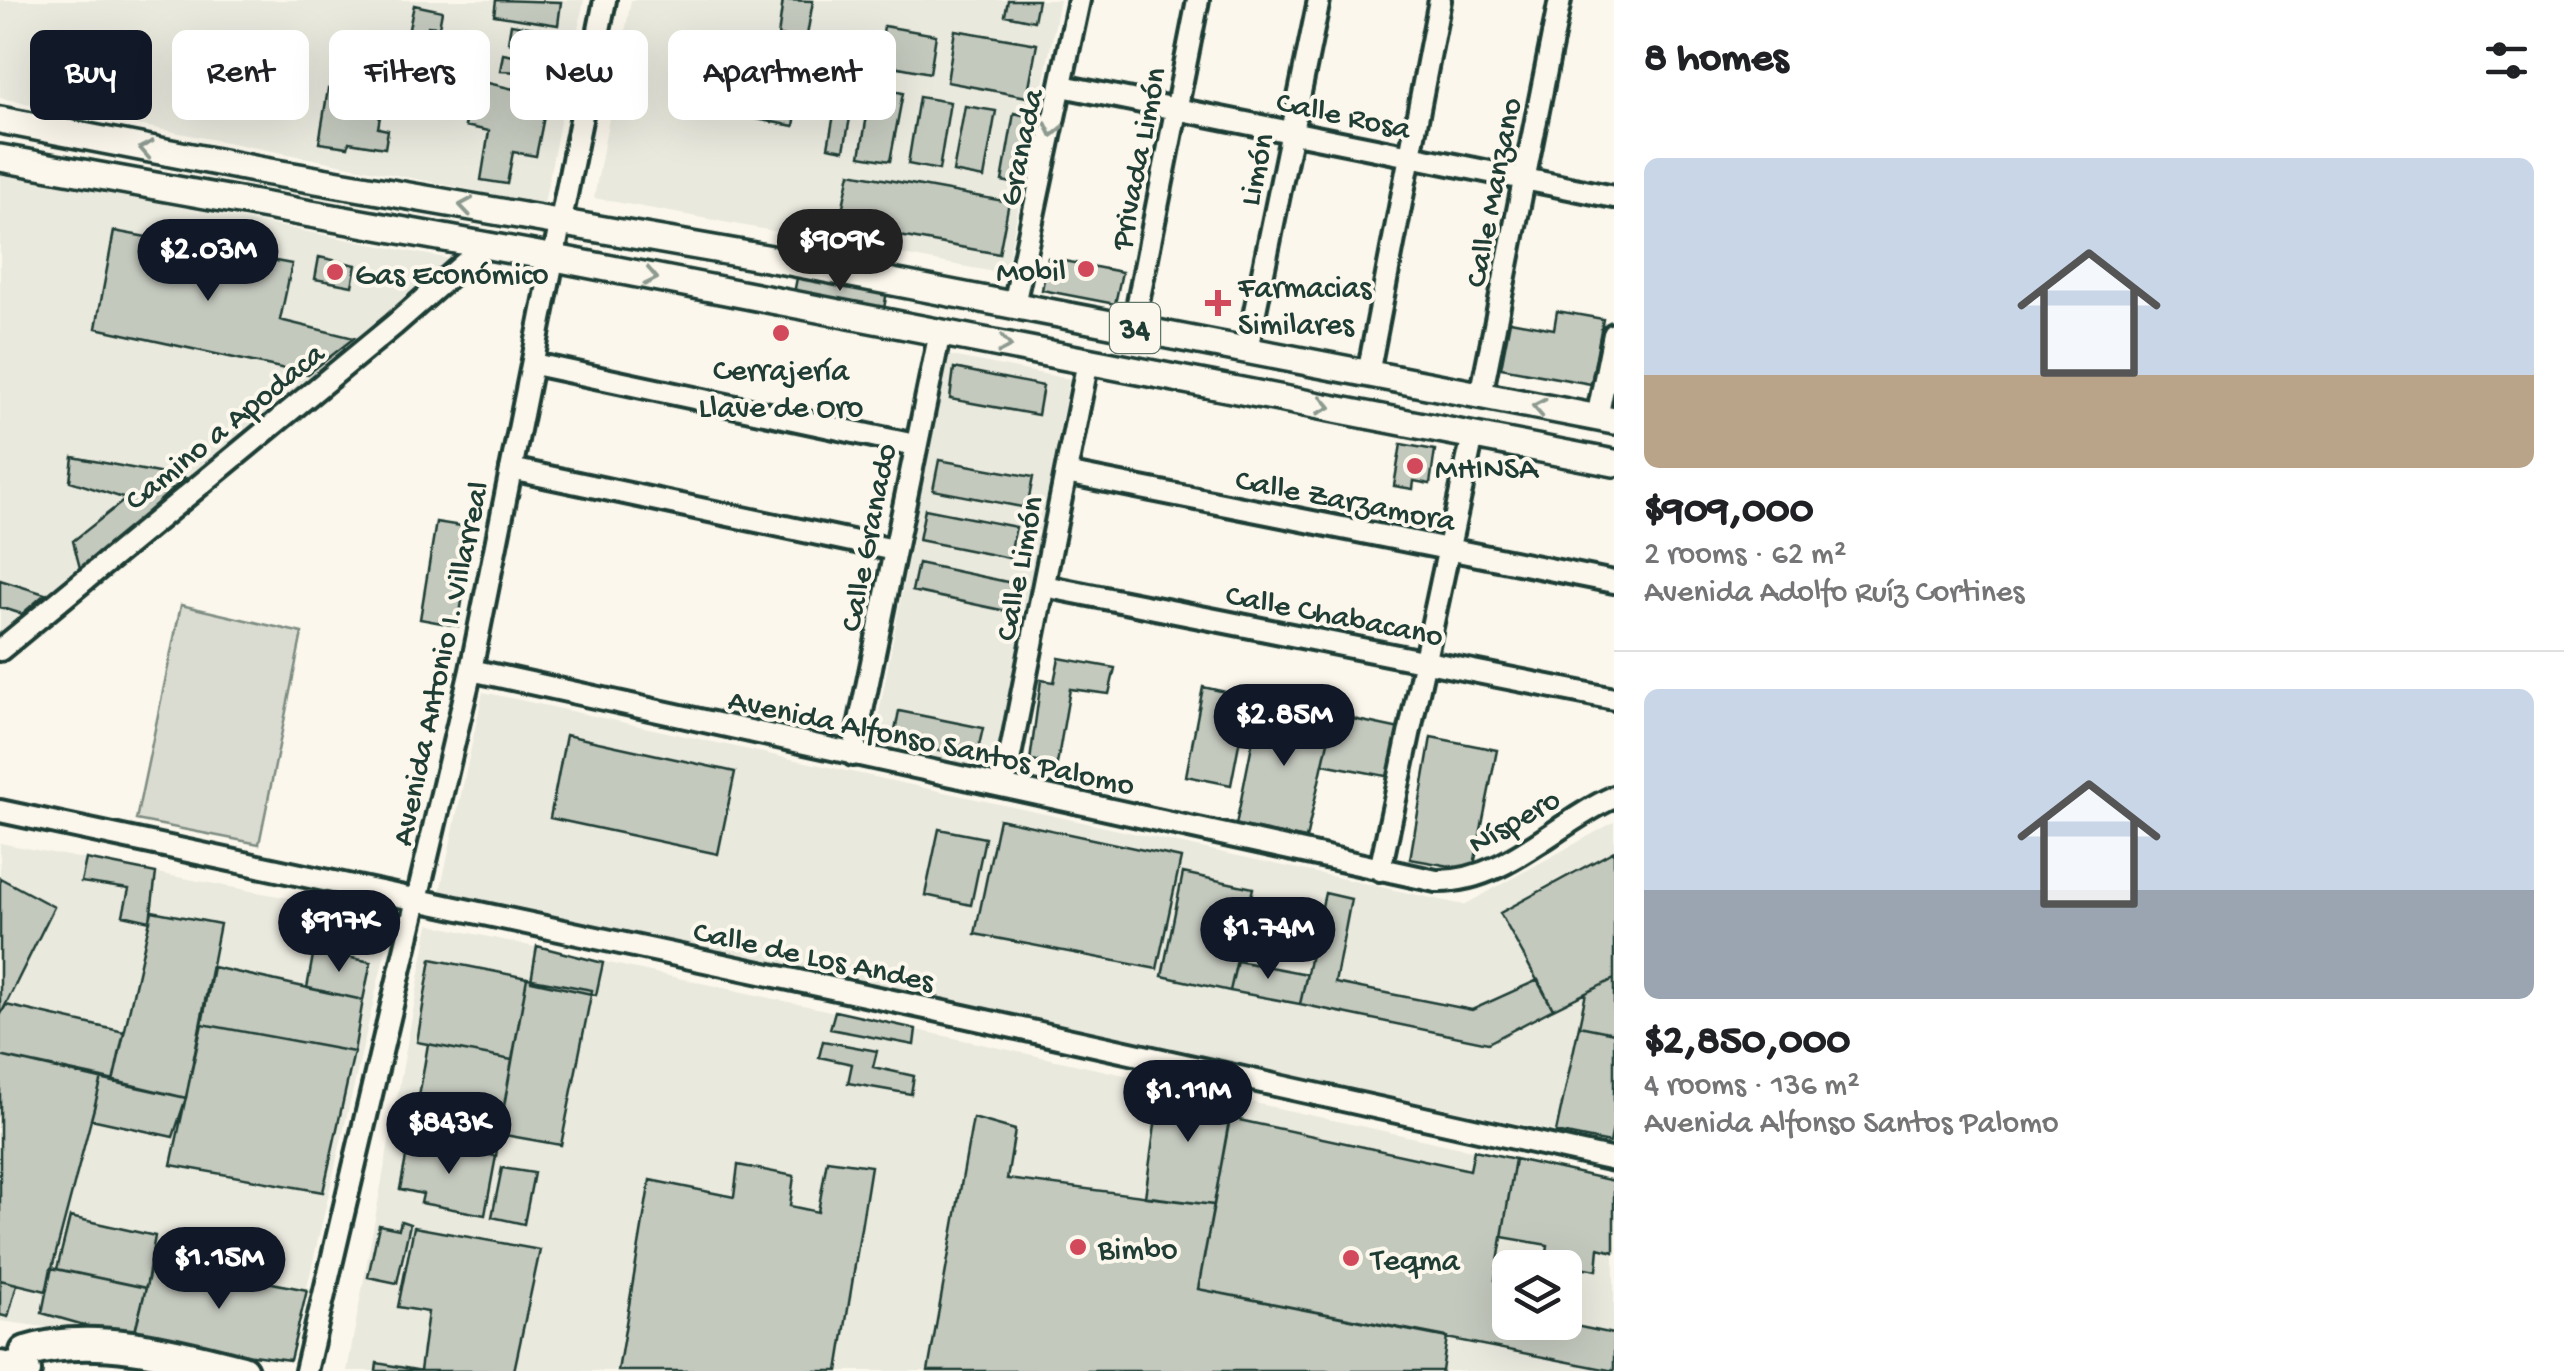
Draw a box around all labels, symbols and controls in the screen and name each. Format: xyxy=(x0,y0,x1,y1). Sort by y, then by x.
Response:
chip: Buy xyxy=(30,30,152,120)
chip: Rent xyxy=(172,30,309,120)
chip: Filters xyxy=(329,30,490,120)
chip: New xyxy=(510,30,648,120)
chip: Apartment xyxy=(668,30,896,120)
icon: filters xyxy=(2479,33,2534,88)
text: 8 homes xyxy=(1644,36,1788,85)
street label: Privada Limón xyxy=(1104,64,1177,254)
street label: Granada xyxy=(993,85,1055,210)
street label: Calle Rosa xyxy=(1272,85,1415,151)
street label: Calle Manzano xyxy=(1459,95,1533,291)
one-way arrow xyxy=(1044,121,1065,138)
street label: Limón xyxy=(1233,130,1285,210)
one-way arrow xyxy=(138,139,155,160)
one-way arrow xyxy=(458,197,474,218)
pin: $909K xyxy=(770,209,910,294)
pin: $2.03M xyxy=(127,219,289,304)
text: $909K xyxy=(799,222,881,260)
icon: home xyxy=(1999,223,2179,403)
text: $2.03M xyxy=(159,232,257,270)
place label: Mobil xyxy=(996,255,1066,293)
place label: Gas Económico xyxy=(355,258,549,296)
marker: Mobil xyxy=(1075,258,1097,280)
marker: Gas Económico xyxy=(324,261,346,283)
one-way arrow xyxy=(642,265,659,286)
place label: Farmacias Similares xyxy=(1237,271,1373,346)
marker: Farmacias Similares xyxy=(1207,292,1229,314)
road number: 34 xyxy=(1110,303,1160,353)
marker: Cerrajería Llave de Oro xyxy=(770,322,792,344)
one-way arrow xyxy=(996,333,1013,354)
street label: Camino a Apodaca xyxy=(119,336,335,521)
place label: Cerrajería Llave de Oro xyxy=(699,354,863,429)
one-way arrow xyxy=(1315,395,1332,416)
one-way arrow xyxy=(1531,397,1547,418)
street label: Calle Granado xyxy=(834,441,908,635)
place label: MHINSA xyxy=(1435,452,1540,490)
marker: MHINSA xyxy=(1404,455,1426,477)
street label: Calle Zarzamora xyxy=(1232,463,1460,543)
street label: Avenida Antonio I. Villarreal xyxy=(386,478,500,850)
text: $909,000 xyxy=(1644,488,1814,537)
street label: Calle Limón xyxy=(989,493,1055,644)
text: 2 rooms · 62 m² xyxy=(1644,537,1846,575)
text: Avenida Adolfo Ruíz Cortines xyxy=(1644,575,2024,613)
street label: Calle Chabacano xyxy=(1222,578,1446,658)
street label: Avenida Alfonso Santos Palomo xyxy=(724,683,1138,807)
pin: $2.85M xyxy=(1203,684,1365,769)
text: $2.85M xyxy=(1236,697,1332,735)
icon: home xyxy=(1999,754,2179,934)
street label: Níspero xyxy=(1463,782,1568,865)
pin: $917K xyxy=(269,890,409,975)
pin: $1.74M xyxy=(1187,897,1349,982)
text: $917K xyxy=(300,903,378,941)
text: $1.74M xyxy=(1222,910,1314,948)
street label: Calle de Los Andes xyxy=(689,915,938,1003)
text: $2,850,000 xyxy=(1644,1019,1850,1068)
pin: $1.11M xyxy=(1107,1060,1269,1145)
text: 4 rooms · 136 m² xyxy=(1644,1068,1860,1106)
text: $1.11M xyxy=(1145,1073,1231,1111)
pin: $843K xyxy=(379,1092,519,1177)
text: $843K xyxy=(408,1105,490,1143)
text: Avenida Alfonso Santos Palomo xyxy=(1644,1106,2058,1144)
pin: $1.15M xyxy=(138,1227,300,1312)
place label: Bimbo xyxy=(1097,1233,1178,1271)
marker: Bimbo xyxy=(1067,1236,1089,1258)
text: $1.15M xyxy=(174,1240,264,1278)
place label: Teqma xyxy=(1369,1244,1461,1282)
marker: Teqma xyxy=(1340,1247,1362,1269)
map controls xyxy=(1492,1250,1582,1340)
button: layers xyxy=(1492,1250,1582,1340)

